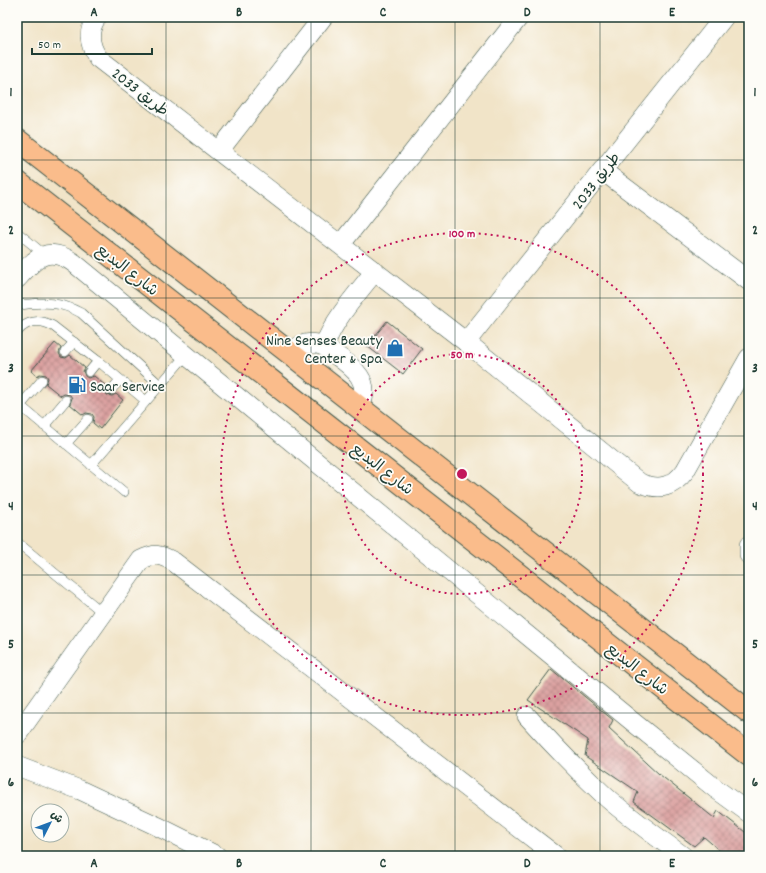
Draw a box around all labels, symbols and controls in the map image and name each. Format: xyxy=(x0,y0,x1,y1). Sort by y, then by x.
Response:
text: A xyxy=(90,4,98,23)
text: B xyxy=(236,4,242,23)
text: C xyxy=(380,4,387,23)
text: D xyxy=(524,4,531,23)
text: E xyxy=(669,4,676,23)
scale bar xyxy=(32,30,152,56)
text: 50 m xyxy=(38,37,61,54)
street label: طريق 2033 xyxy=(106,63,173,123)
text: 1 xyxy=(10,84,13,103)
text: 1 xyxy=(754,84,757,103)
street label: طريق 2033 xyxy=(567,148,627,215)
text: 2 xyxy=(8,222,14,241)
text: 2 xyxy=(752,222,758,241)
text: 100 m xyxy=(449,226,475,243)
street label: شارع البديع xyxy=(90,239,163,303)
place label: Nine Senses Beauty Center & Spa xyxy=(266,330,383,371)
shop icon: Nine Senses Beauty Center & Spa xyxy=(385,338,405,358)
text: 50 m xyxy=(450,347,474,364)
text: 3 xyxy=(8,360,14,379)
text: 3 xyxy=(752,360,758,379)
fuel station icon: Saar Service xyxy=(67,375,87,395)
place label: Saar Service xyxy=(90,376,165,399)
street label: شارع البديع xyxy=(345,438,418,502)
centre of rings xyxy=(455,467,469,481)
text: 4 xyxy=(8,498,14,517)
text: 4 xyxy=(752,498,758,517)
text: 5 xyxy=(8,636,14,655)
text: 5 xyxy=(752,636,758,655)
street label: شارع البديع xyxy=(600,638,673,702)
text: 6 xyxy=(8,774,15,793)
text: 6 xyxy=(752,774,759,793)
north arrow xyxy=(30,803,70,843)
text: ش xyxy=(46,808,66,827)
text: A xyxy=(90,855,98,873)
text: B xyxy=(236,855,242,873)
text: C xyxy=(380,855,387,873)
text: D xyxy=(524,855,531,873)
text: E xyxy=(669,855,676,873)

